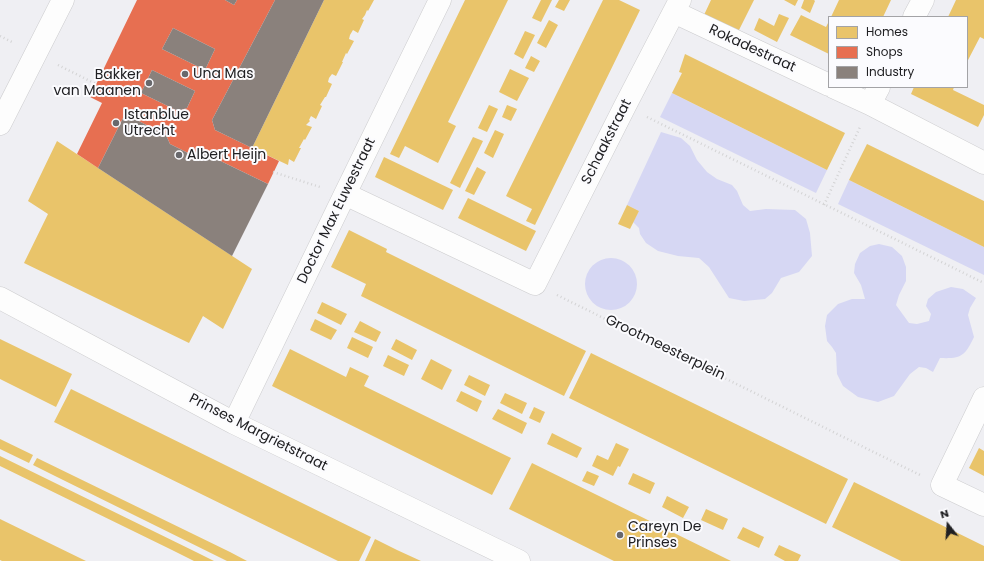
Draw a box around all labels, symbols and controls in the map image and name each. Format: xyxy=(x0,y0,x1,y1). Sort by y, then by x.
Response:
legend xyxy=(828,16,968,88)
street label: Rokadestraat xyxy=(706,22,798,76)
text: Homes xyxy=(866,23,908,40)
text: Shops xyxy=(866,43,903,60)
text: Industry xyxy=(866,63,914,80)
place label: Una Mas xyxy=(193,66,253,82)
place label: Bakker van Maanen xyxy=(53,67,141,100)
marker: Una Mas xyxy=(180,69,190,79)
marker: Bakker van Maanen xyxy=(144,78,154,88)
street label: Schaakstraat xyxy=(578,97,636,187)
place label: Istanblue Utrecht xyxy=(124,107,189,140)
marker: Istanblue Utrecht xyxy=(111,118,121,128)
street label: Doctor Max Euwestraat xyxy=(294,135,380,287)
place label: Albert Heijn xyxy=(187,147,266,163)
marker: Albert Heijn xyxy=(174,150,184,160)
street label: Grootmeesterplein xyxy=(602,312,728,384)
street label: Prinses Margrietstraat xyxy=(186,391,330,475)
north arrow xyxy=(928,505,968,545)
text: N xyxy=(938,505,951,522)
place label: Careyn De Prinses xyxy=(628,519,701,552)
marker: Careyn De Prinses xyxy=(615,530,625,540)

